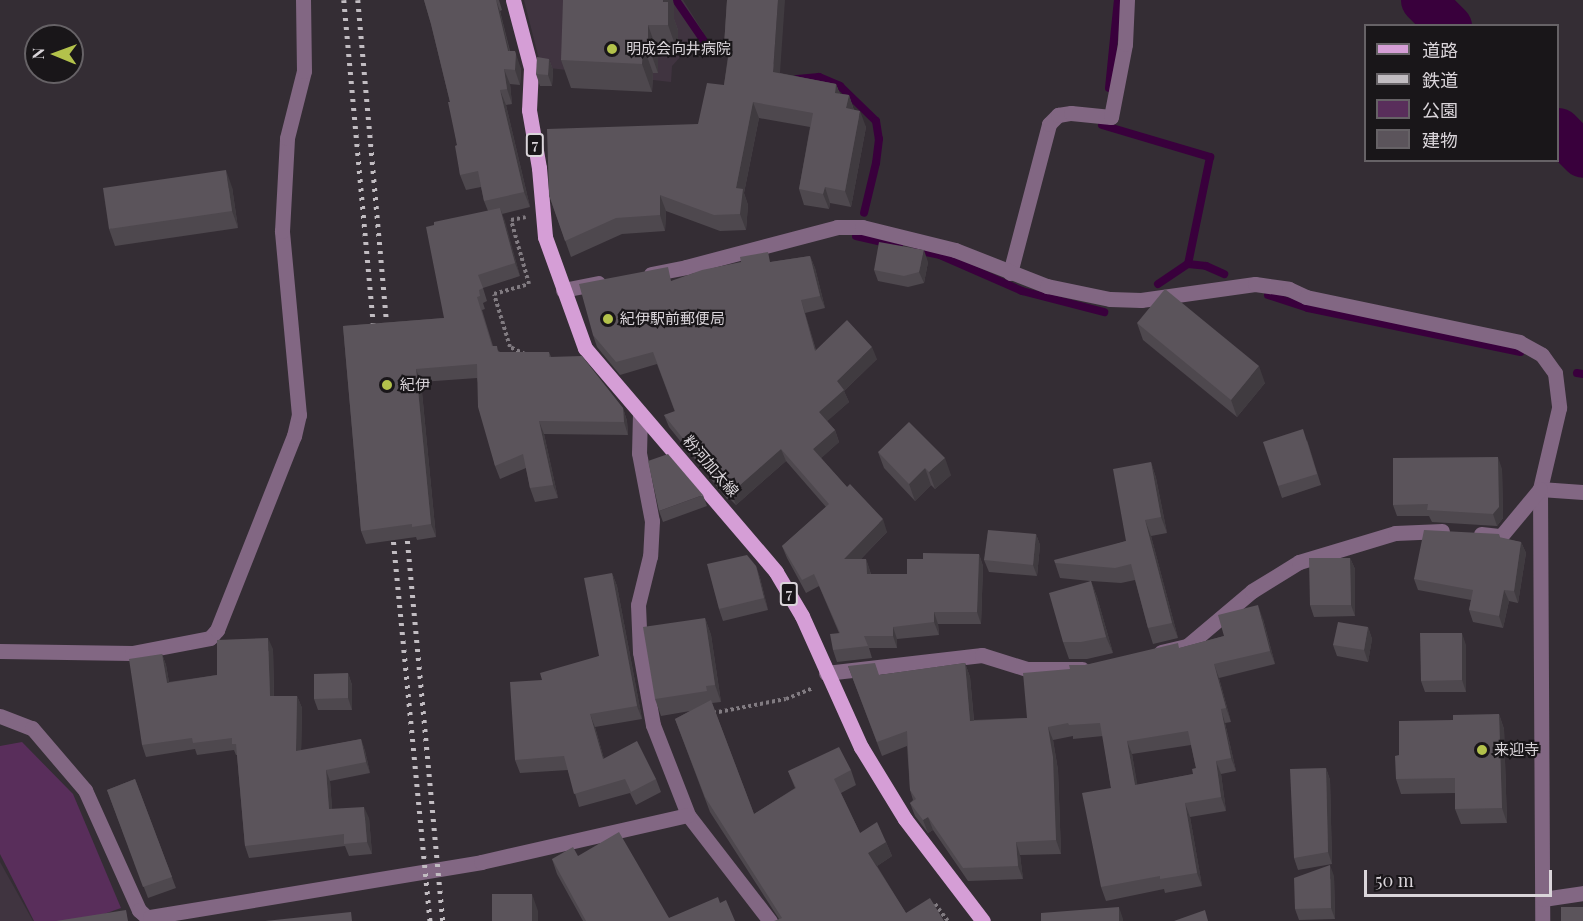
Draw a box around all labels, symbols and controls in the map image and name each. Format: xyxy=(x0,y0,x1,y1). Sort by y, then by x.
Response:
north arrow xyxy=(24,24,84,84)
legend xyxy=(1364,24,1559,162)
text: 道路 xyxy=(1422,38,1458,62)
marker: 明成会向井病院 xyxy=(603,40,621,58)
place label: 明成会向井病院 xyxy=(626,40,731,58)
text: N xyxy=(27,48,48,60)
text: 鉄道 xyxy=(1422,68,1458,92)
text: 公園 xyxy=(1422,98,1458,122)
text: 建物 xyxy=(1422,128,1458,152)
road number: 7 xyxy=(524,134,546,156)
place label: 紀伊駅前郵便局 xyxy=(620,310,725,328)
marker: 紀伊駅前郵便局 xyxy=(601,312,615,326)
marker: 紀伊 xyxy=(378,376,396,394)
place label: 紀伊 xyxy=(400,376,430,394)
street label: 粉河加太線 xyxy=(680,432,742,500)
road number: 7 xyxy=(778,583,800,605)
place label: 来迎寺 xyxy=(1494,741,1539,759)
marker: 来迎寺 xyxy=(1475,743,1489,757)
scale bar xyxy=(1367,858,1554,896)
text: 50 m xyxy=(1375,868,1414,892)

